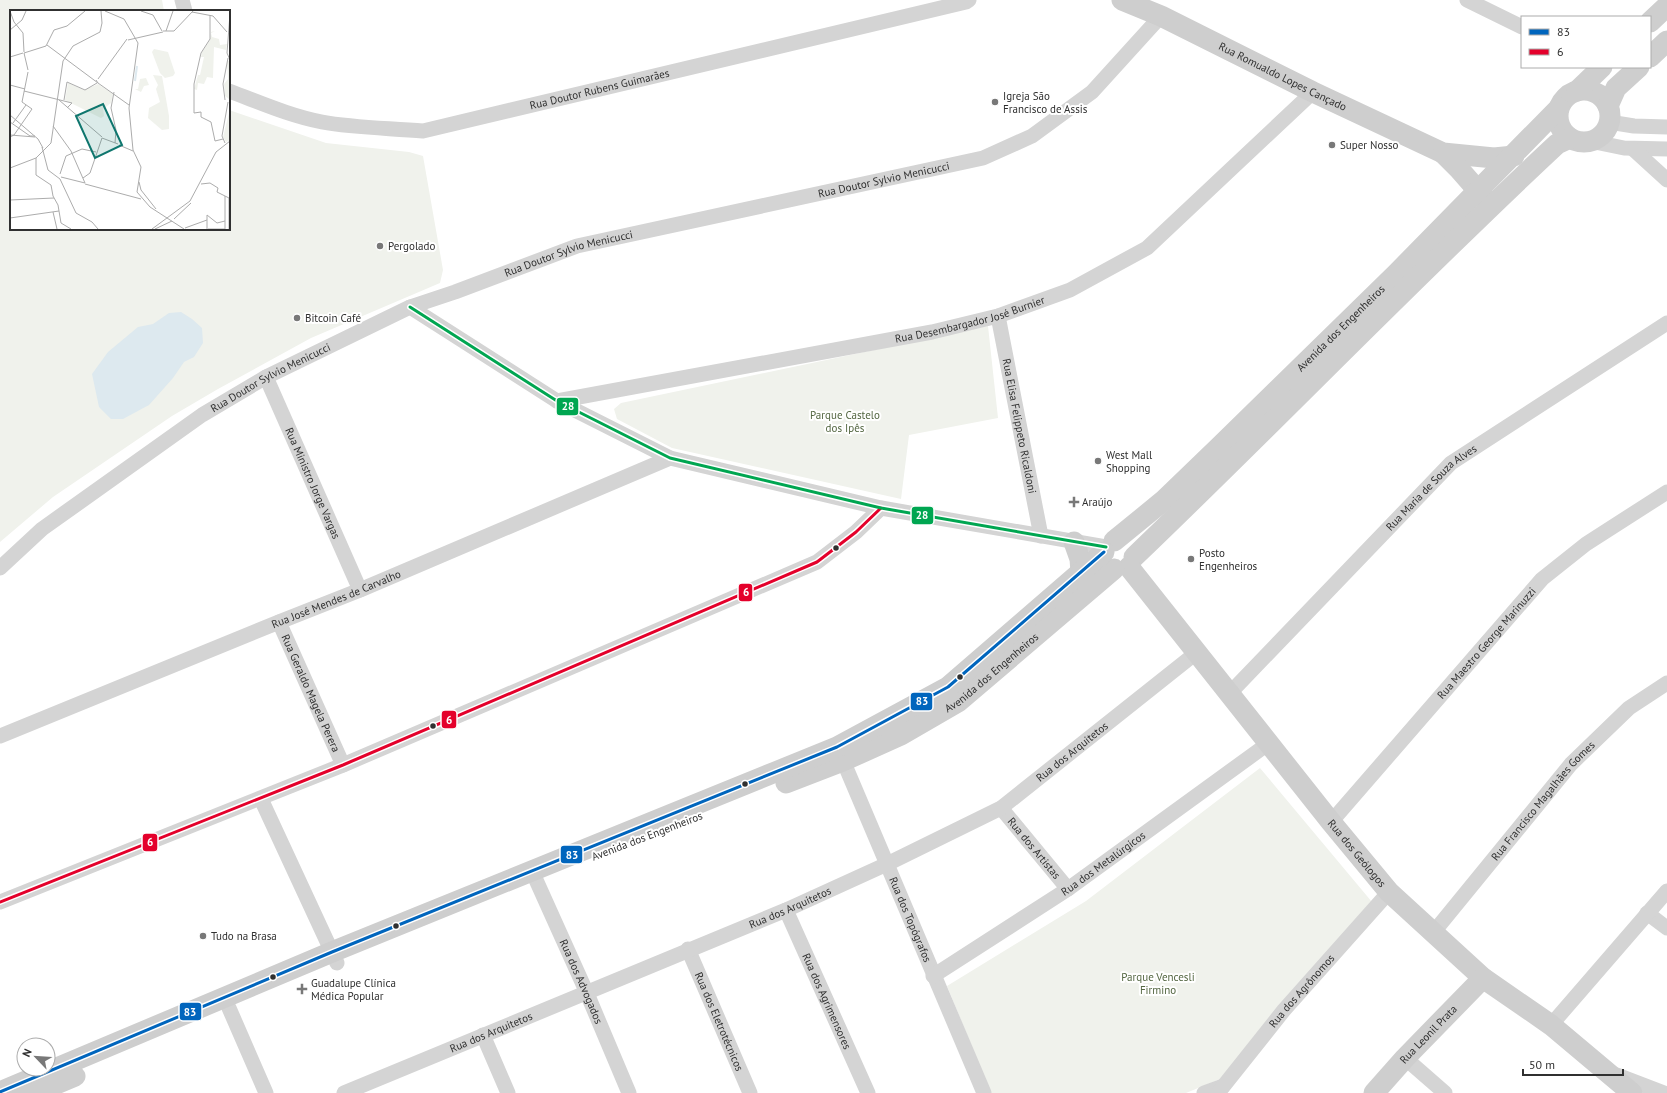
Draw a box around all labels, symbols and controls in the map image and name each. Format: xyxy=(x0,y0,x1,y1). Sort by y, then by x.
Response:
inset map xyxy=(10,10,230,230)
legend xyxy=(1521,16,1651,68)
text: 83 xyxy=(1557,24,1570,39)
street label: Rua Romualdo Lopes Cançado xyxy=(1216,39,1349,114)
text: 6 xyxy=(1557,44,1564,59)
street label: Rua Doutor Rubens Guimarães xyxy=(528,66,671,112)
place label: Igreja São Francisco de Assis xyxy=(1003,89,1088,116)
marker: Igreja São Francisco de Assis xyxy=(990,97,1000,107)
place label: Super Nosso xyxy=(1340,138,1399,152)
marker: Super Nosso xyxy=(1327,140,1337,150)
street label: Rua Doutor Sylvio Menicucci xyxy=(817,158,951,201)
street label: Rua Doutor Sylvio Menicucci xyxy=(502,227,634,280)
place label: Pergolado xyxy=(388,239,435,253)
marker: Pergolado xyxy=(375,241,385,251)
street label: Avenida dos Engenheiros xyxy=(1293,282,1388,374)
street label: Rua Desembargador José Burnier xyxy=(894,293,1047,346)
place label: Bitcoin Café xyxy=(305,311,361,325)
marker: Bitcoin Café xyxy=(292,313,302,323)
street label: Rua Doutor Sylvio Menicucci xyxy=(208,340,333,415)
street label: Rua Elisa Felippeto Ricaldoni xyxy=(999,357,1040,495)
line badge: 28 xyxy=(556,397,579,416)
text: 28 xyxy=(562,399,574,413)
park label: Parque Castelo dos Ipês xyxy=(810,408,880,435)
street label: Rua Ministro Jorge Vargas xyxy=(282,425,344,541)
street label: Rua Maria de Souza Alves xyxy=(1383,441,1480,534)
place label: West Mall Shopping xyxy=(1106,448,1153,475)
marker: West Mall Shopping xyxy=(1093,456,1103,466)
place label: Araújo xyxy=(1082,495,1112,509)
marker: Araújo xyxy=(1069,497,1079,507)
line badge: 28 xyxy=(911,506,934,525)
text: 28 xyxy=(916,508,928,522)
unlabelled marker xyxy=(831,543,841,553)
place label: Posto Engenheiros xyxy=(1199,546,1258,573)
marker: Posto Engenheiros xyxy=(1186,554,1196,564)
street label: Rua José Mendes de Carvalho xyxy=(269,566,403,631)
line badge: 6 xyxy=(738,583,753,602)
street label: Rua Maestro George Marinuzzi xyxy=(1434,584,1539,702)
text: 6 xyxy=(743,585,749,599)
street label: Avenida dos Engenheiros xyxy=(942,629,1042,715)
street label: Rua Geraldo Magela Perera xyxy=(278,632,343,754)
unlabelled marker xyxy=(955,672,965,682)
line badge: 83 xyxy=(910,692,933,711)
text: 83 xyxy=(916,694,928,708)
line badge: 6 xyxy=(441,710,457,729)
text: 6 xyxy=(446,713,452,727)
street label: Rua dos Arquitetos xyxy=(1033,718,1111,785)
unlabelled marker xyxy=(428,721,438,731)
street label: Rua Francisco Magalhães Gomes xyxy=(1488,738,1598,863)
unlabelled marker xyxy=(740,779,750,789)
street label: Avenida dos Engenheiros xyxy=(590,808,705,864)
street label: Rua dos Artistas xyxy=(1005,815,1064,882)
street label: Rua dos Geólogos xyxy=(1325,817,1389,890)
street label: Rua dos Metalúrgicos xyxy=(1058,828,1148,899)
line badge: 6 xyxy=(142,833,158,852)
text: 6 xyxy=(147,835,153,849)
line badge: 83 xyxy=(560,845,583,864)
text: 83 xyxy=(566,848,578,862)
street label: Rua dos Topógrafos xyxy=(886,875,935,965)
street label: Rua dos Arquitetos xyxy=(747,883,834,932)
unlabelled marker xyxy=(391,921,401,931)
place label: Tudo na Brasa xyxy=(211,929,277,943)
marker: Tudo na Brasa xyxy=(198,931,208,941)
street label: Rua dos Advogados xyxy=(557,937,606,1026)
street label: Rua dos Agrimensores xyxy=(799,951,855,1052)
street label: Rua dos Agrônomos xyxy=(1266,951,1338,1030)
street label: Rua dos Eletrotécnicos xyxy=(692,970,747,1074)
park label: Parque Vencesli Firmino xyxy=(1121,970,1195,997)
unlabelled marker xyxy=(268,972,278,982)
place label: Guadalupe Clínica Médica Popular xyxy=(311,976,396,1003)
marker: Guadalupe Clínica Médica Popular xyxy=(296,983,308,995)
line badge: 83 xyxy=(179,1002,202,1021)
street label: Rua Leonil Prata xyxy=(1396,1002,1460,1066)
text: 83 xyxy=(184,1005,196,1019)
street label: Rua dos Arquitetos xyxy=(447,1009,535,1056)
north arrow xyxy=(16,1037,56,1077)
text: N xyxy=(19,1047,35,1059)
scale bar xyxy=(1523,1051,1623,1077)
text: 50 m xyxy=(1529,1057,1555,1072)

